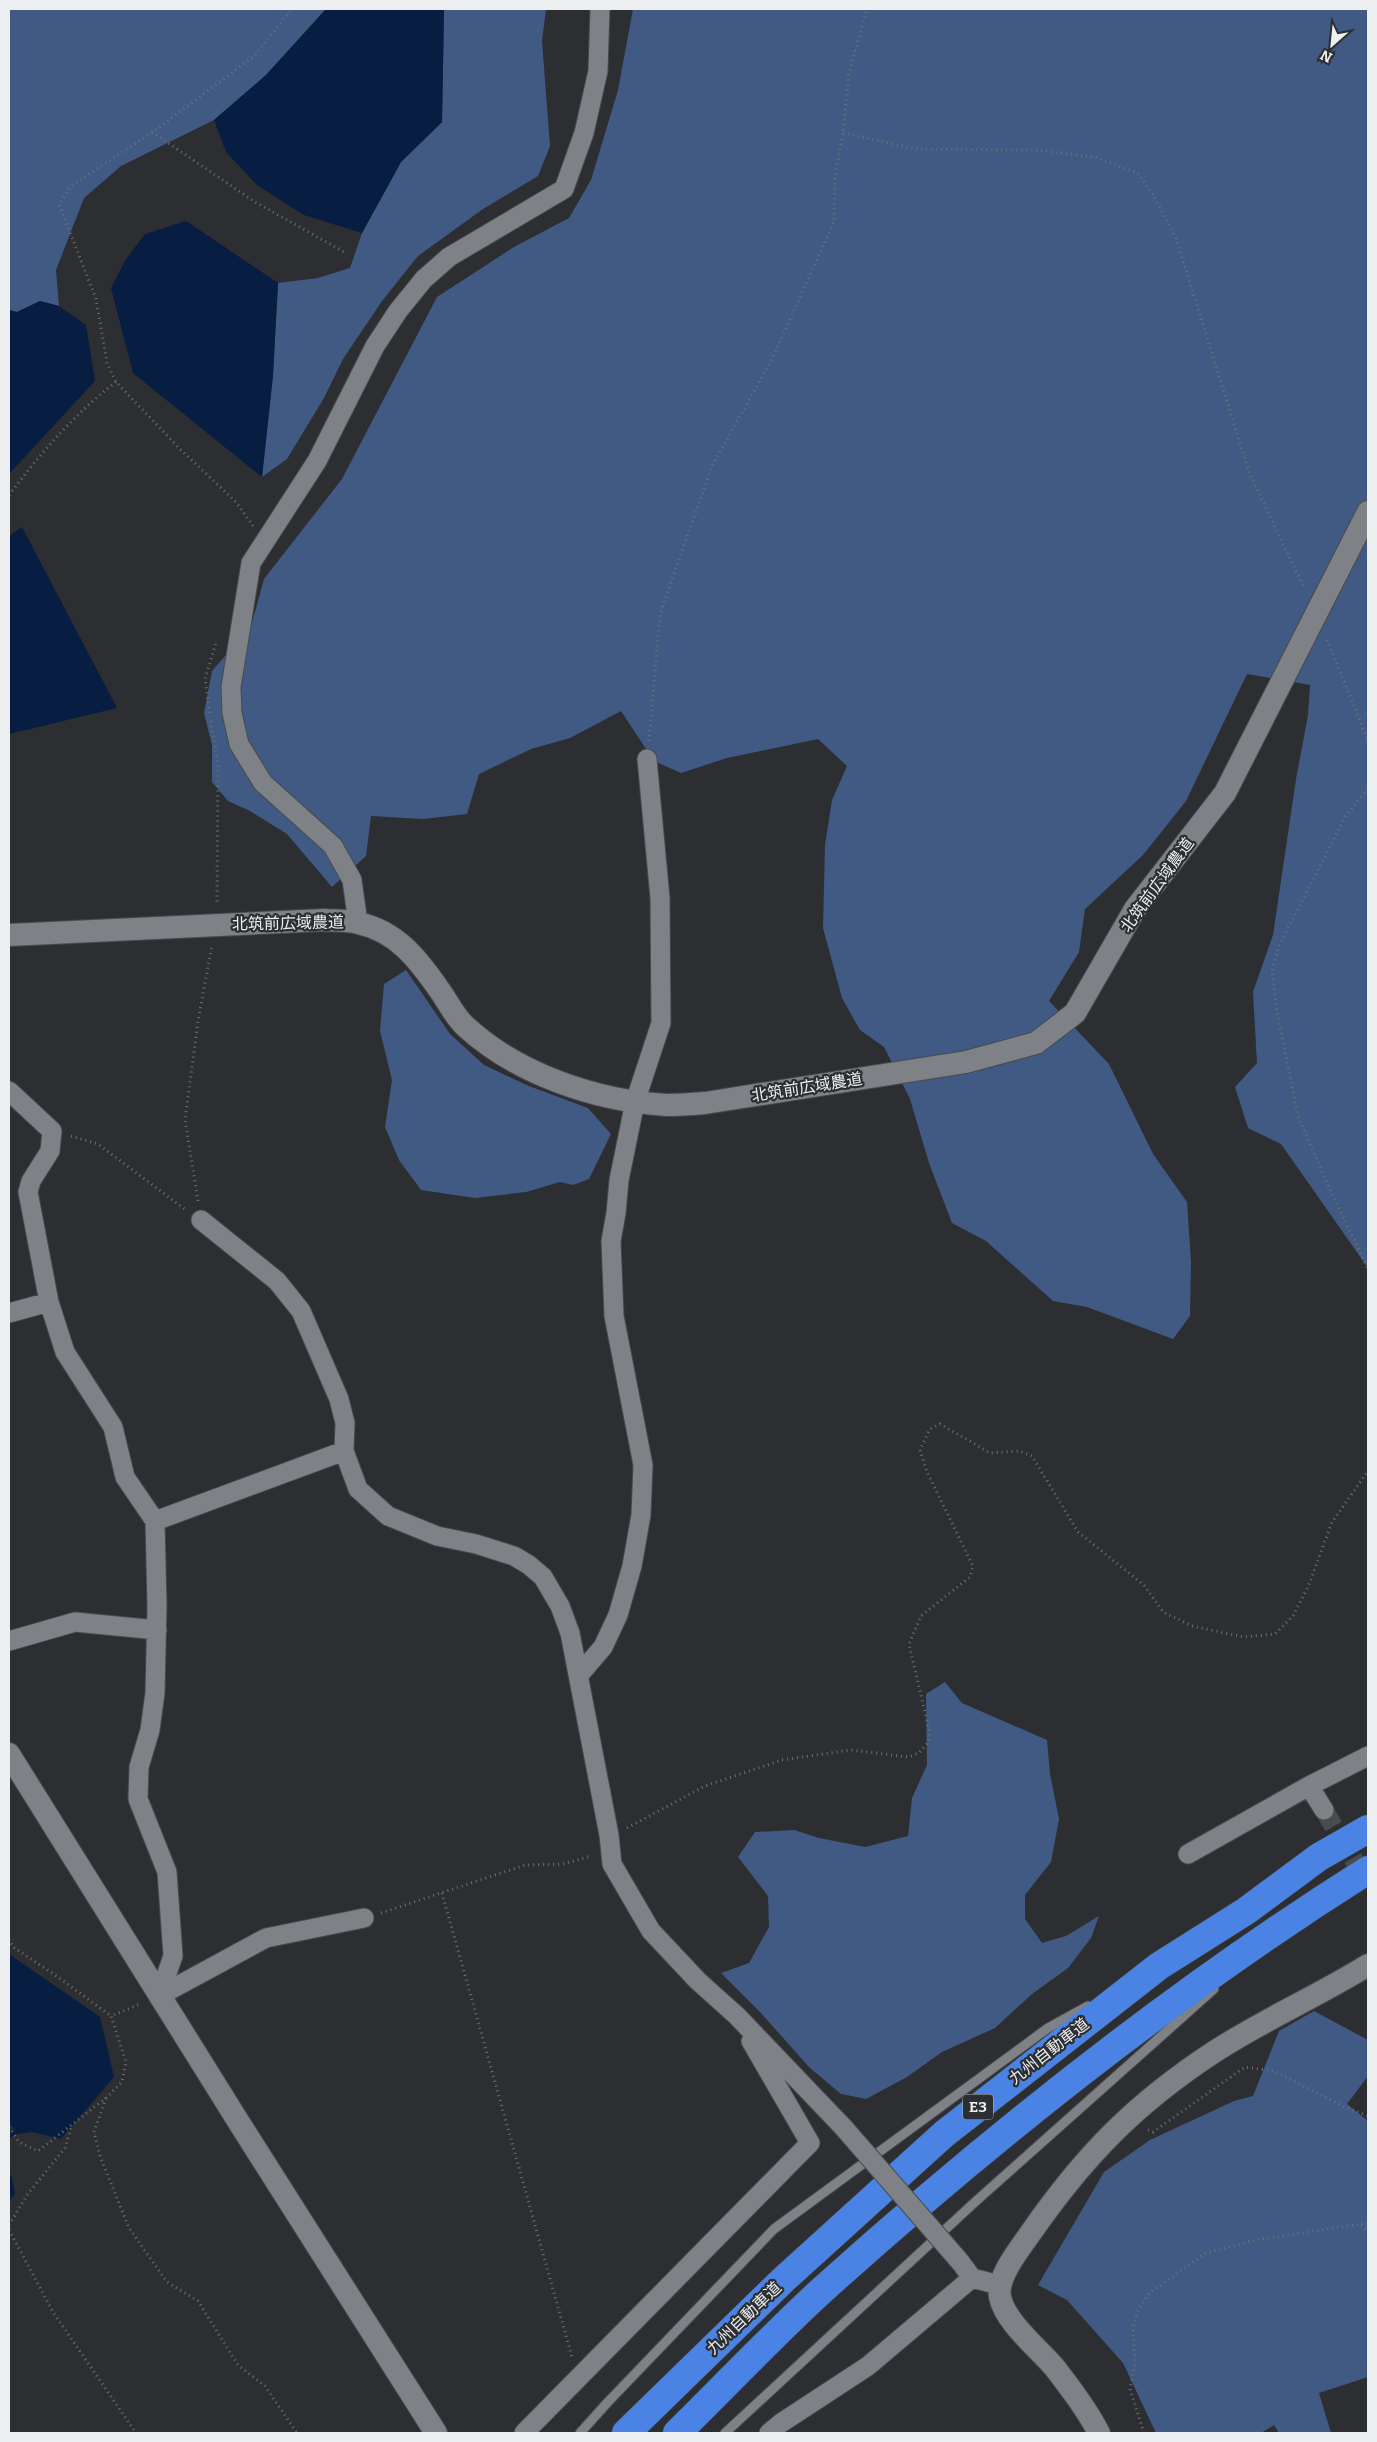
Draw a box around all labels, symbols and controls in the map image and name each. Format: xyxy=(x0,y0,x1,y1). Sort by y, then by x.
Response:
north arrow xyxy=(1307,20,1357,70)
text: N xyxy=(1317,46,1335,66)
street label: 北筑前広域農道 xyxy=(1116,834,1198,936)
street label: 北筑前広域農道 xyxy=(232,913,344,933)
street label: 北筑前広域農道 xyxy=(750,1069,864,1105)
street label: 九州自動車道 xyxy=(1005,2014,1093,2088)
road number: E3 xyxy=(963,2094,993,2120)
street label: 九州自動車道 xyxy=(703,2278,785,2358)

